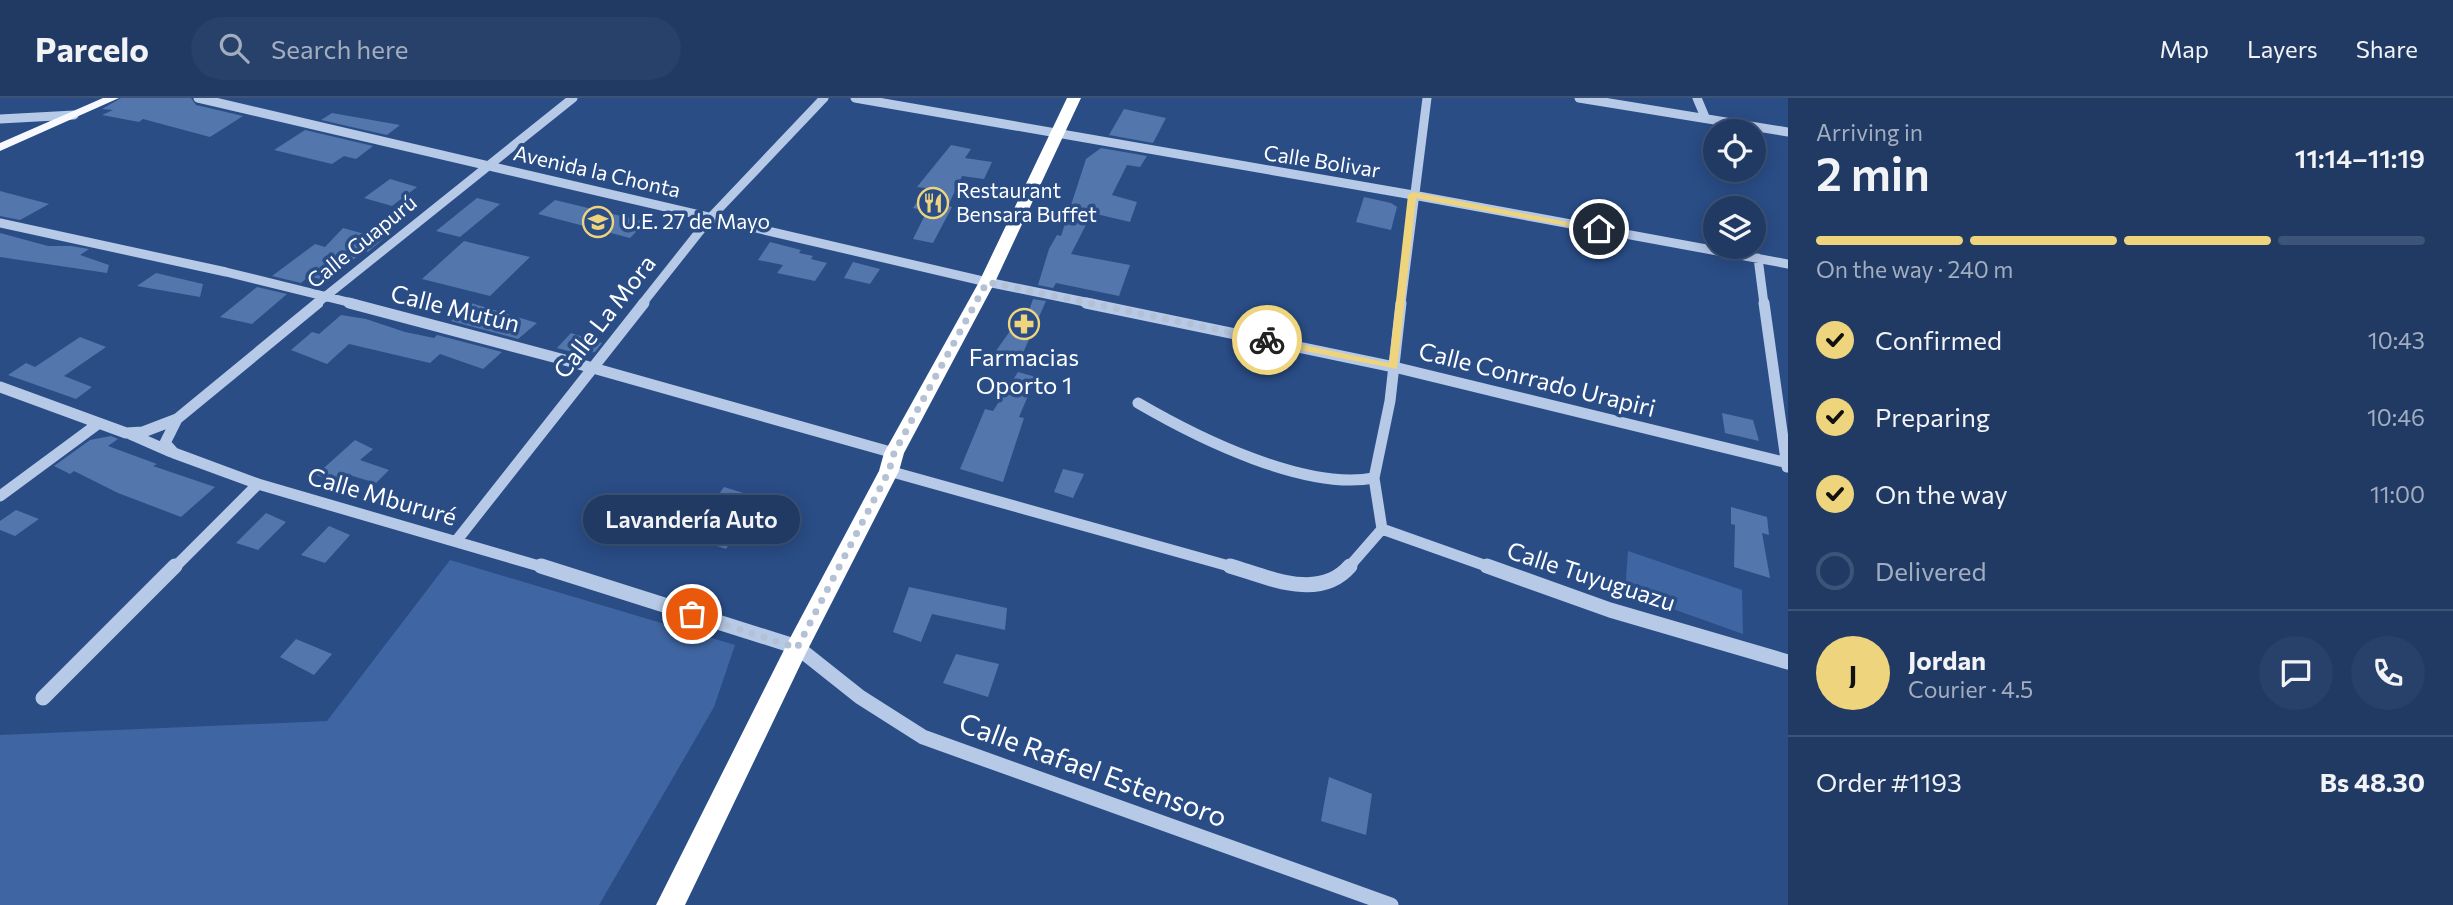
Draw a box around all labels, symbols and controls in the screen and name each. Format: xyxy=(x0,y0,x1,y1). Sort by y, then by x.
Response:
search box xyxy=(191,17,681,80)
text: Parcelo xyxy=(35,28,149,69)
icon: search xyxy=(215,29,253,67)
text: Search here xyxy=(271,33,409,64)
text: Map xyxy=(2160,34,2209,63)
text: Layers xyxy=(2247,34,2318,63)
text: Share xyxy=(2356,34,2418,63)
text: Arriving in xyxy=(1816,118,1923,146)
map controls xyxy=(1703,119,1766,259)
button: locate xyxy=(1703,119,1766,182)
street label: Avenida la Chonta xyxy=(511,139,683,202)
street label: Calle Bolivar xyxy=(1262,139,1382,182)
text: 11:14–11:19 xyxy=(2295,142,2425,173)
text: 2 min xyxy=(1816,144,1930,200)
place label: Restaurant Bensara Buffet xyxy=(956,177,1097,226)
restaurant icon: Restaurant Bensara Buffet xyxy=(916,186,950,220)
street label: Calle Guapurú xyxy=(301,189,421,293)
button: layers xyxy=(1703,196,1766,259)
pin xyxy=(1569,199,1629,259)
school or university icon: U.E. 27 de Mayo xyxy=(581,205,615,239)
place label: U.E. 27 de Mayo xyxy=(621,208,770,233)
icon: home xyxy=(1580,210,1618,248)
street label: Calle La Mora xyxy=(547,249,661,384)
text: On the way · 240 m xyxy=(1816,255,2013,283)
street label: Calle Mutún xyxy=(388,278,523,338)
courier xyxy=(1232,305,1302,375)
pharmacy icon: Farmacias Oporto 1 xyxy=(1007,307,1041,341)
icon: bike xyxy=(1248,321,1286,359)
icon: check xyxy=(1816,321,1854,359)
text: Confirmed xyxy=(1875,324,2002,355)
text: 10:43 xyxy=(2368,326,2425,354)
street label: Calle Conrrado Urapiri xyxy=(1416,335,1659,422)
place label: Farmacias Oporto 1 xyxy=(969,342,1079,399)
icon: check xyxy=(1816,398,1854,436)
text: Preparing xyxy=(1875,401,1990,432)
text: 10:46 xyxy=(2367,403,2425,431)
street label: Calle Mbururé xyxy=(304,460,460,531)
icon: check xyxy=(1816,475,1854,513)
text: On the way xyxy=(1875,478,2008,509)
text: 11:00 xyxy=(2370,480,2425,508)
callout: Lavandería Auto xyxy=(584,495,800,544)
text: Lavandería Auto xyxy=(605,505,778,533)
street label: Calle Tuyuguazu xyxy=(1504,535,1679,616)
text: Delivered xyxy=(1875,555,1986,586)
pin xyxy=(662,584,722,644)
icon: bag xyxy=(673,595,711,633)
button: chat xyxy=(2259,636,2333,710)
button: phone xyxy=(2351,636,2425,710)
text: Jordan xyxy=(1908,644,1986,675)
text: J xyxy=(1849,658,1857,689)
text: Courier · 4.5 xyxy=(1908,675,2033,703)
street label: Calle Rafael Estensoro xyxy=(955,705,1232,833)
text: Order #1193 xyxy=(1816,766,1962,797)
text: Bs 48.30 xyxy=(2320,766,2425,797)

